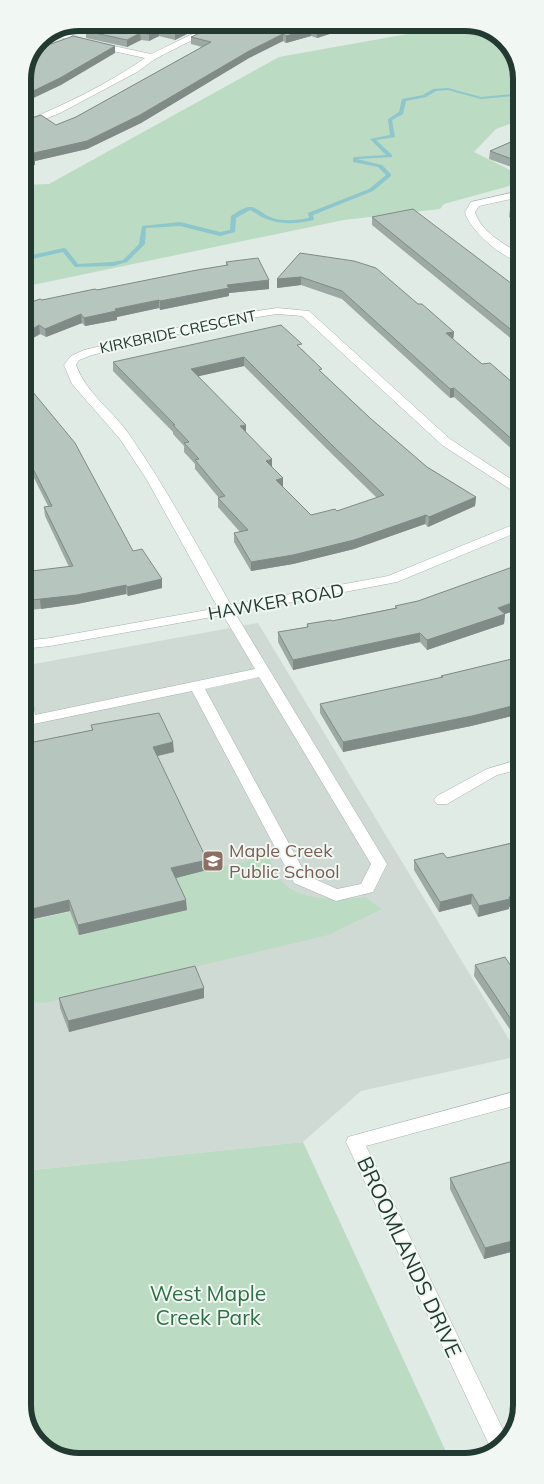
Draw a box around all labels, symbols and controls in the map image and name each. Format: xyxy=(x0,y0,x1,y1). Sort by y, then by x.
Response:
street label: KIRKBRIDE CRESCENT xyxy=(98,306,258,357)
street label: HAWKER ROAD xyxy=(206,578,346,625)
place label: Maple Creek Public School xyxy=(229,839,339,883)
school or university icon: Maple Creek Public School xyxy=(201,849,225,873)
street label: BROOMLANDS DRIVE xyxy=(352,1152,468,1361)
park label: West Maple Creek Park xyxy=(150,1280,266,1330)

